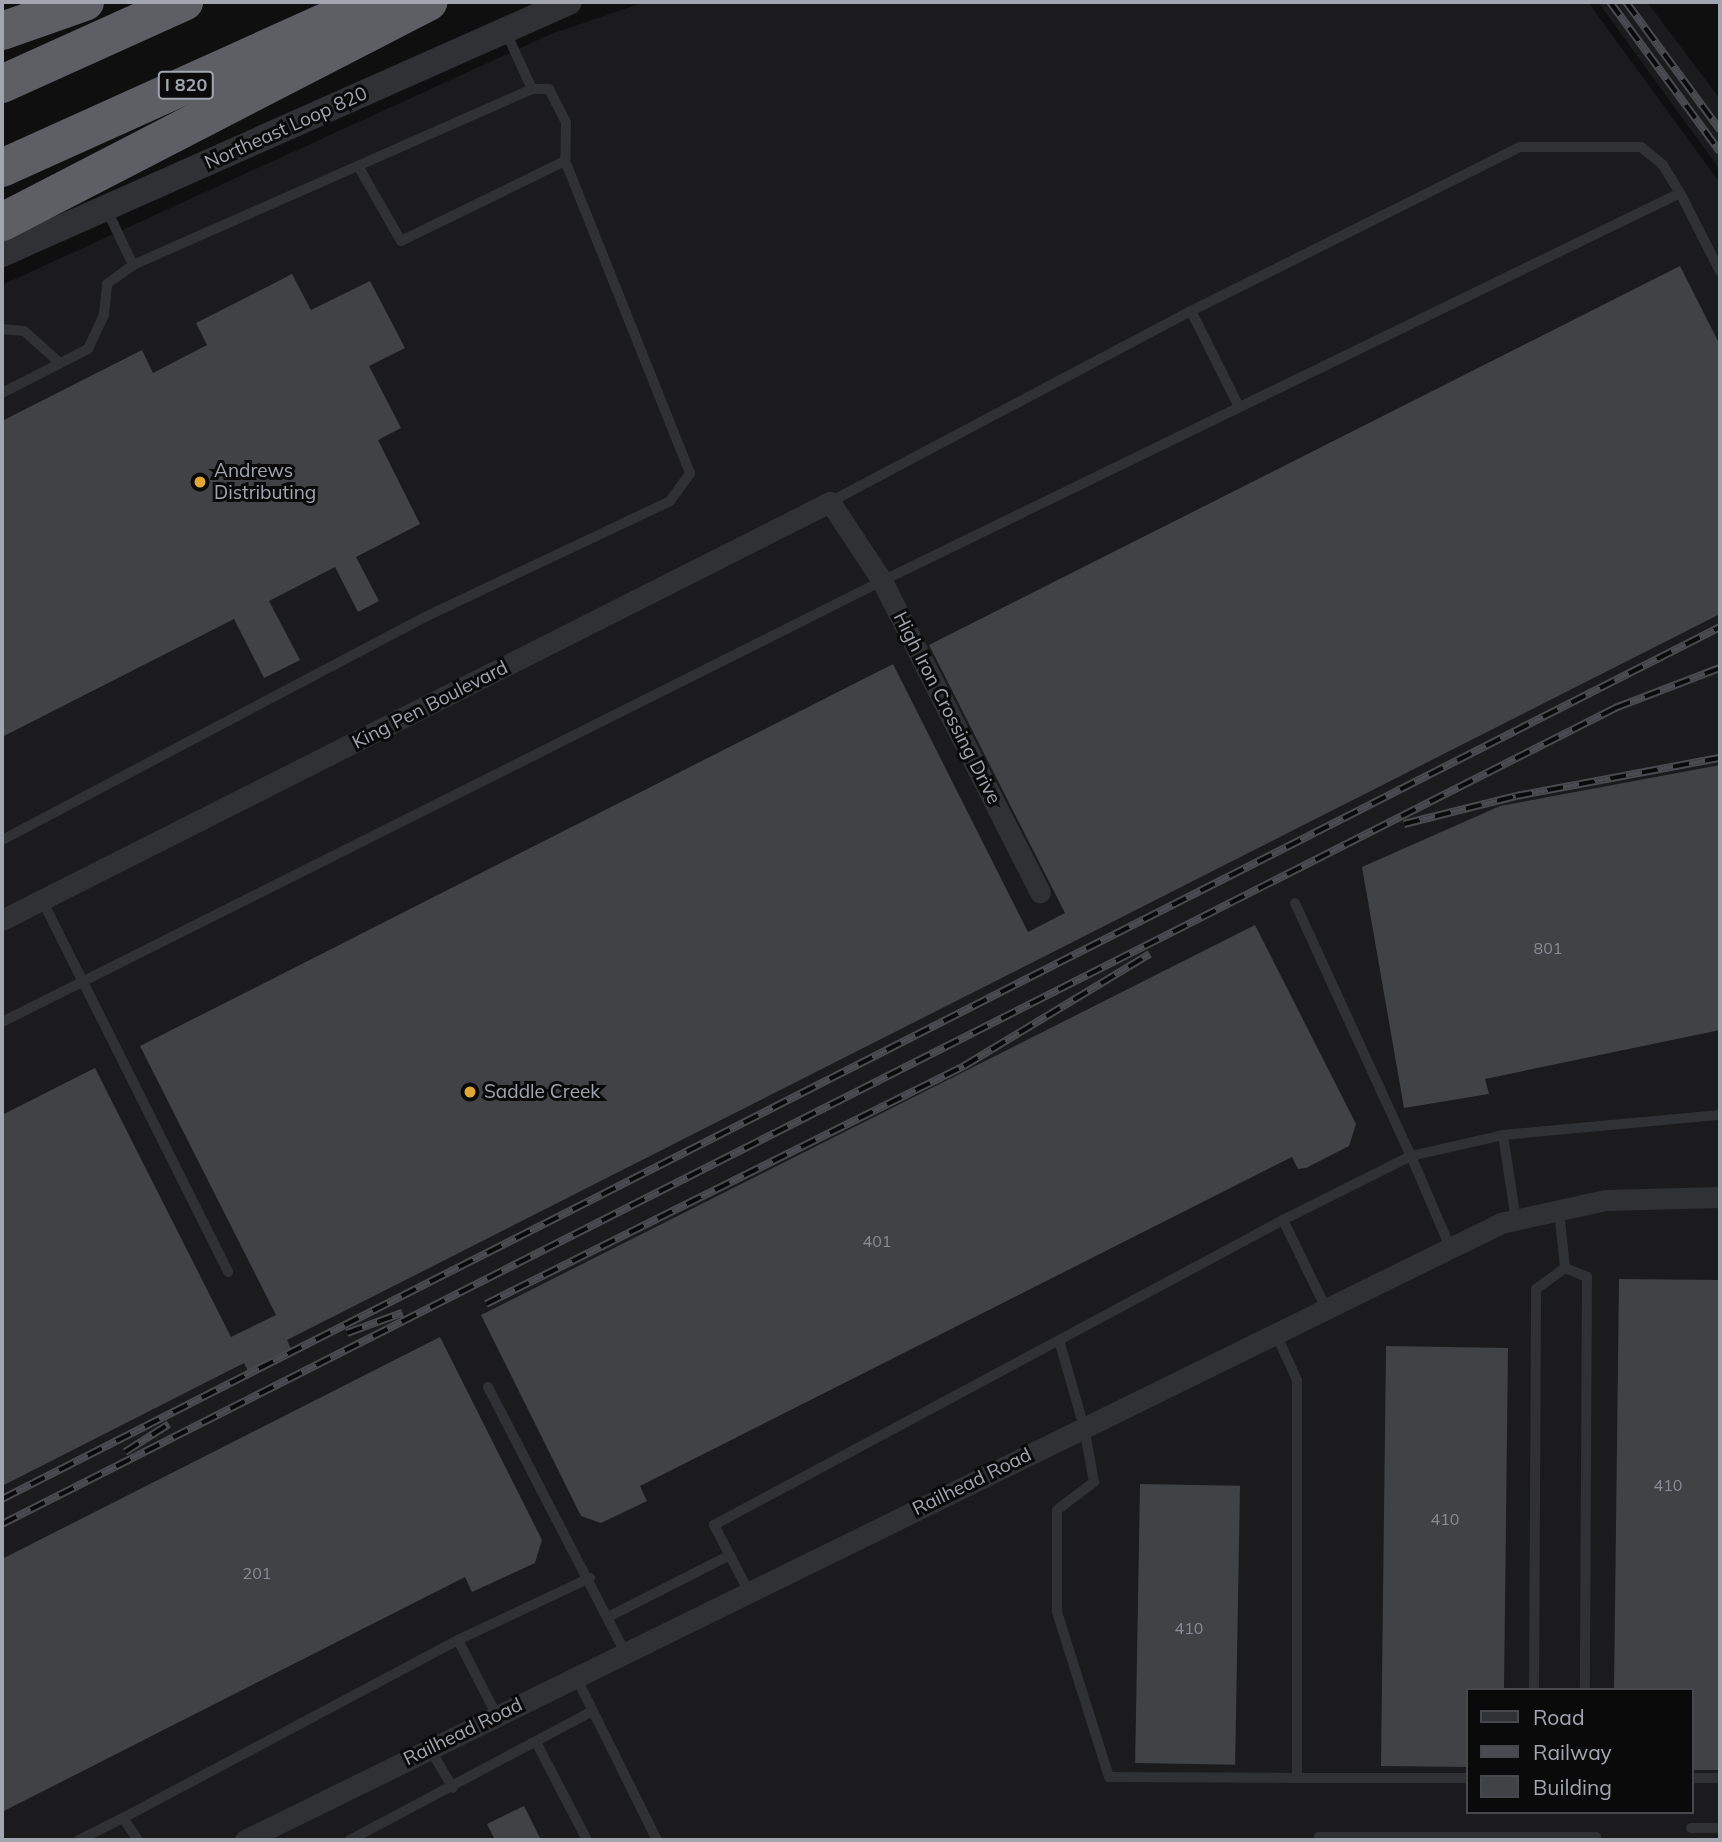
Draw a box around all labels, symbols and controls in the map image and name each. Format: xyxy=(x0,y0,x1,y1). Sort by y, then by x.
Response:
road number: I 820 xyxy=(156,70,216,100)
street label: Northeast Loop 820 xyxy=(201,82,371,174)
place label: Andrews Distributing xyxy=(214,460,316,504)
marker: Andrews Distributing xyxy=(192,474,208,490)
street label: High Iron Crossing Drive xyxy=(889,608,1005,808)
street label: King Pen Boulevard xyxy=(348,656,512,754)
house number: 801 xyxy=(1534,938,1562,958)
place label: Saddle Creek xyxy=(484,1081,600,1103)
marker: Saddle Creek xyxy=(462,1084,478,1100)
house number: 401 xyxy=(863,1231,891,1251)
street label: Railhead Road xyxy=(909,1443,1035,1521)
house number: 410 xyxy=(1654,1475,1682,1495)
house number: 410 xyxy=(1431,1509,1459,1529)
house number: 201 xyxy=(243,1563,271,1583)
house number: 410 xyxy=(1175,1618,1203,1638)
legend xyxy=(1466,1688,1694,1814)
street label: Railhead Road xyxy=(400,1693,526,1771)
text: Road xyxy=(1533,1704,1584,1730)
text: Railway xyxy=(1533,1739,1612,1765)
text: Building xyxy=(1533,1774,1612,1800)

